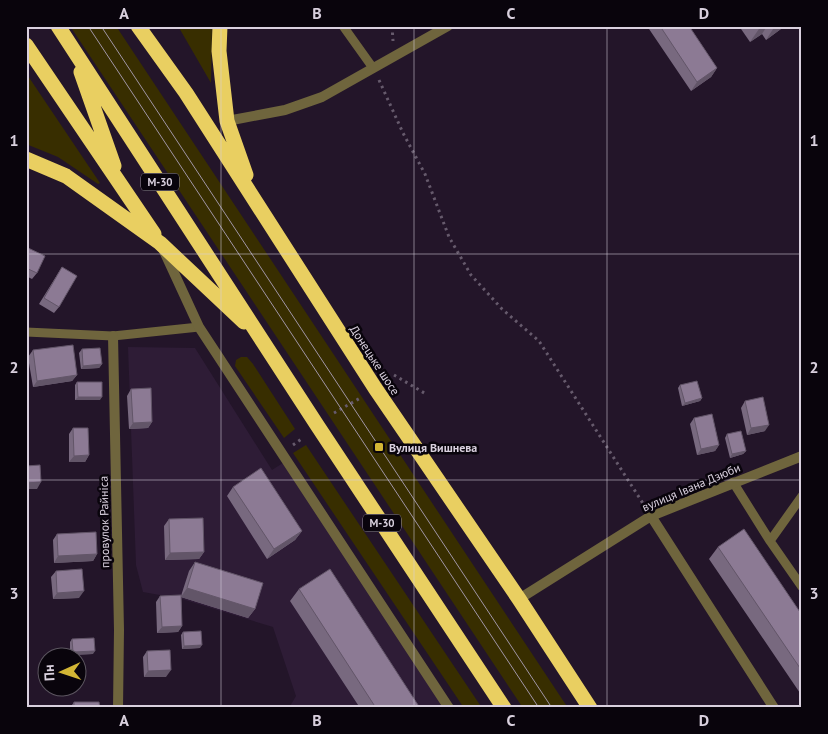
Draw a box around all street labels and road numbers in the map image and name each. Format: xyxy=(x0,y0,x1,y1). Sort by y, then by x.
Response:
road number: М-30 xyxy=(141,173,179,190)
street label: Донецьке шосе xyxy=(347,322,403,398)
street label: вулиця Івана Дзюби xyxy=(640,460,742,514)
street label: провулок Райніса xyxy=(96,476,112,568)
road number: М-30 xyxy=(363,514,401,532)

